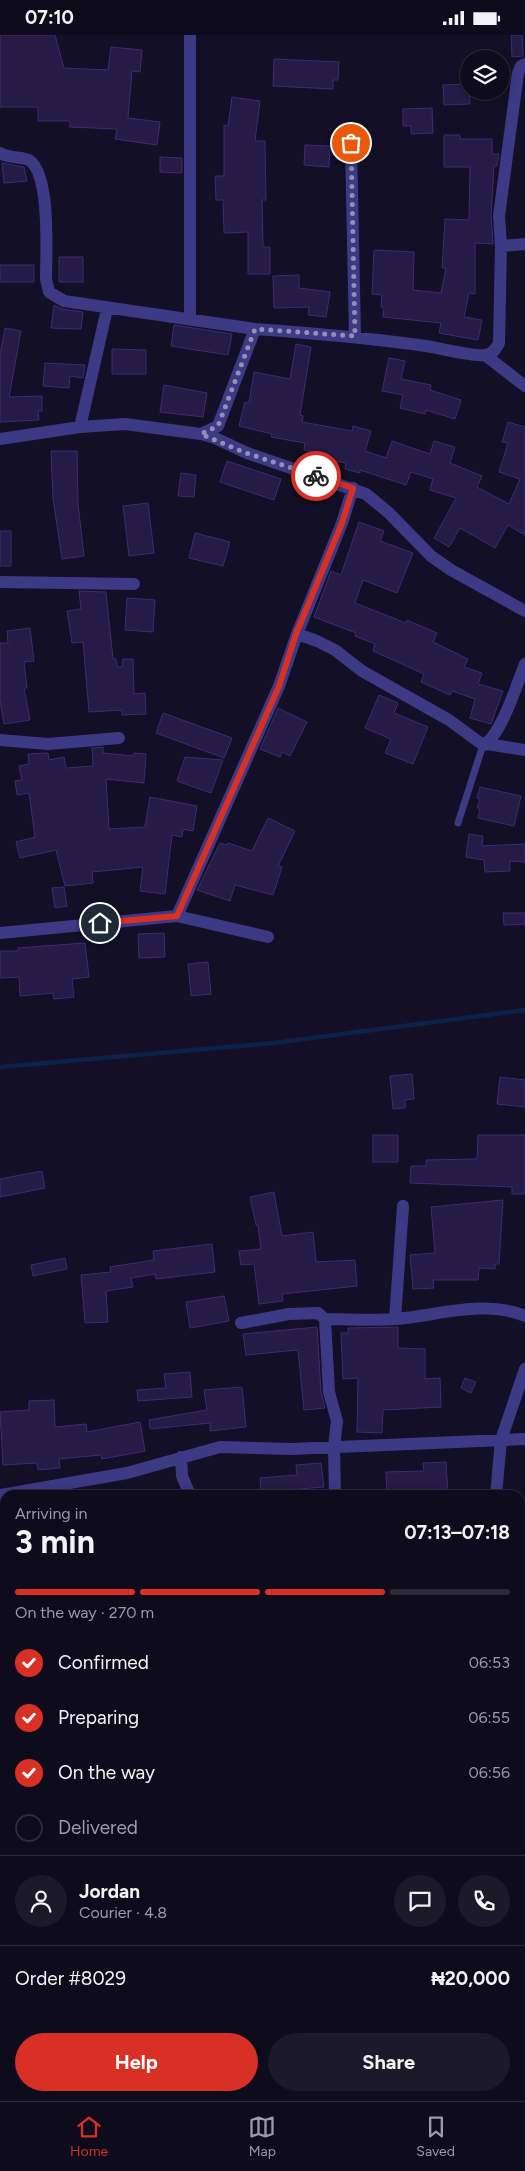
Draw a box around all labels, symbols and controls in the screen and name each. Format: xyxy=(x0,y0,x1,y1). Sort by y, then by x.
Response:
text: 07:10 xyxy=(25,6,74,29)
map controls xyxy=(460,50,510,100)
button: layers xyxy=(460,50,510,100)
pin xyxy=(330,122,372,164)
icon: bag xyxy=(337,129,365,157)
courier xyxy=(291,451,341,501)
icon: bike xyxy=(302,462,330,490)
pin xyxy=(79,902,121,944)
icon: home xyxy=(86,909,114,937)
text: Arriving in xyxy=(15,1504,87,1523)
text: 07:13–07:18 xyxy=(404,1521,510,1544)
text: 3 min xyxy=(15,1523,95,1561)
text: On the way · 270 m xyxy=(15,1603,154,1622)
icon: check xyxy=(15,1649,43,1677)
text: Confirmed xyxy=(58,1651,149,1674)
text: 06:53 xyxy=(469,1653,510,1672)
icon: check xyxy=(15,1704,43,1732)
text: Preparing xyxy=(58,1706,139,1729)
text: 06:55 xyxy=(468,1708,510,1727)
icon: check xyxy=(15,1759,43,1787)
text: On the way xyxy=(58,1761,155,1784)
text: 06:56 xyxy=(468,1763,510,1782)
text: Delivered xyxy=(58,1816,138,1839)
button: person xyxy=(15,1875,67,1927)
button: chat xyxy=(394,1875,446,1927)
button: phone xyxy=(458,1875,510,1927)
text: Jordan xyxy=(79,1880,140,1903)
text: Courier · 4.8 xyxy=(79,1903,167,1922)
text: Order #8029 xyxy=(15,1967,126,1990)
text: ₦20,000 xyxy=(431,1967,510,1990)
button: Help xyxy=(15,2033,258,2091)
button: Share xyxy=(268,2033,510,2091)
tab: Home xyxy=(70,2113,108,2160)
tab: Map xyxy=(248,2113,276,2160)
tab: Saved xyxy=(416,2113,455,2160)

